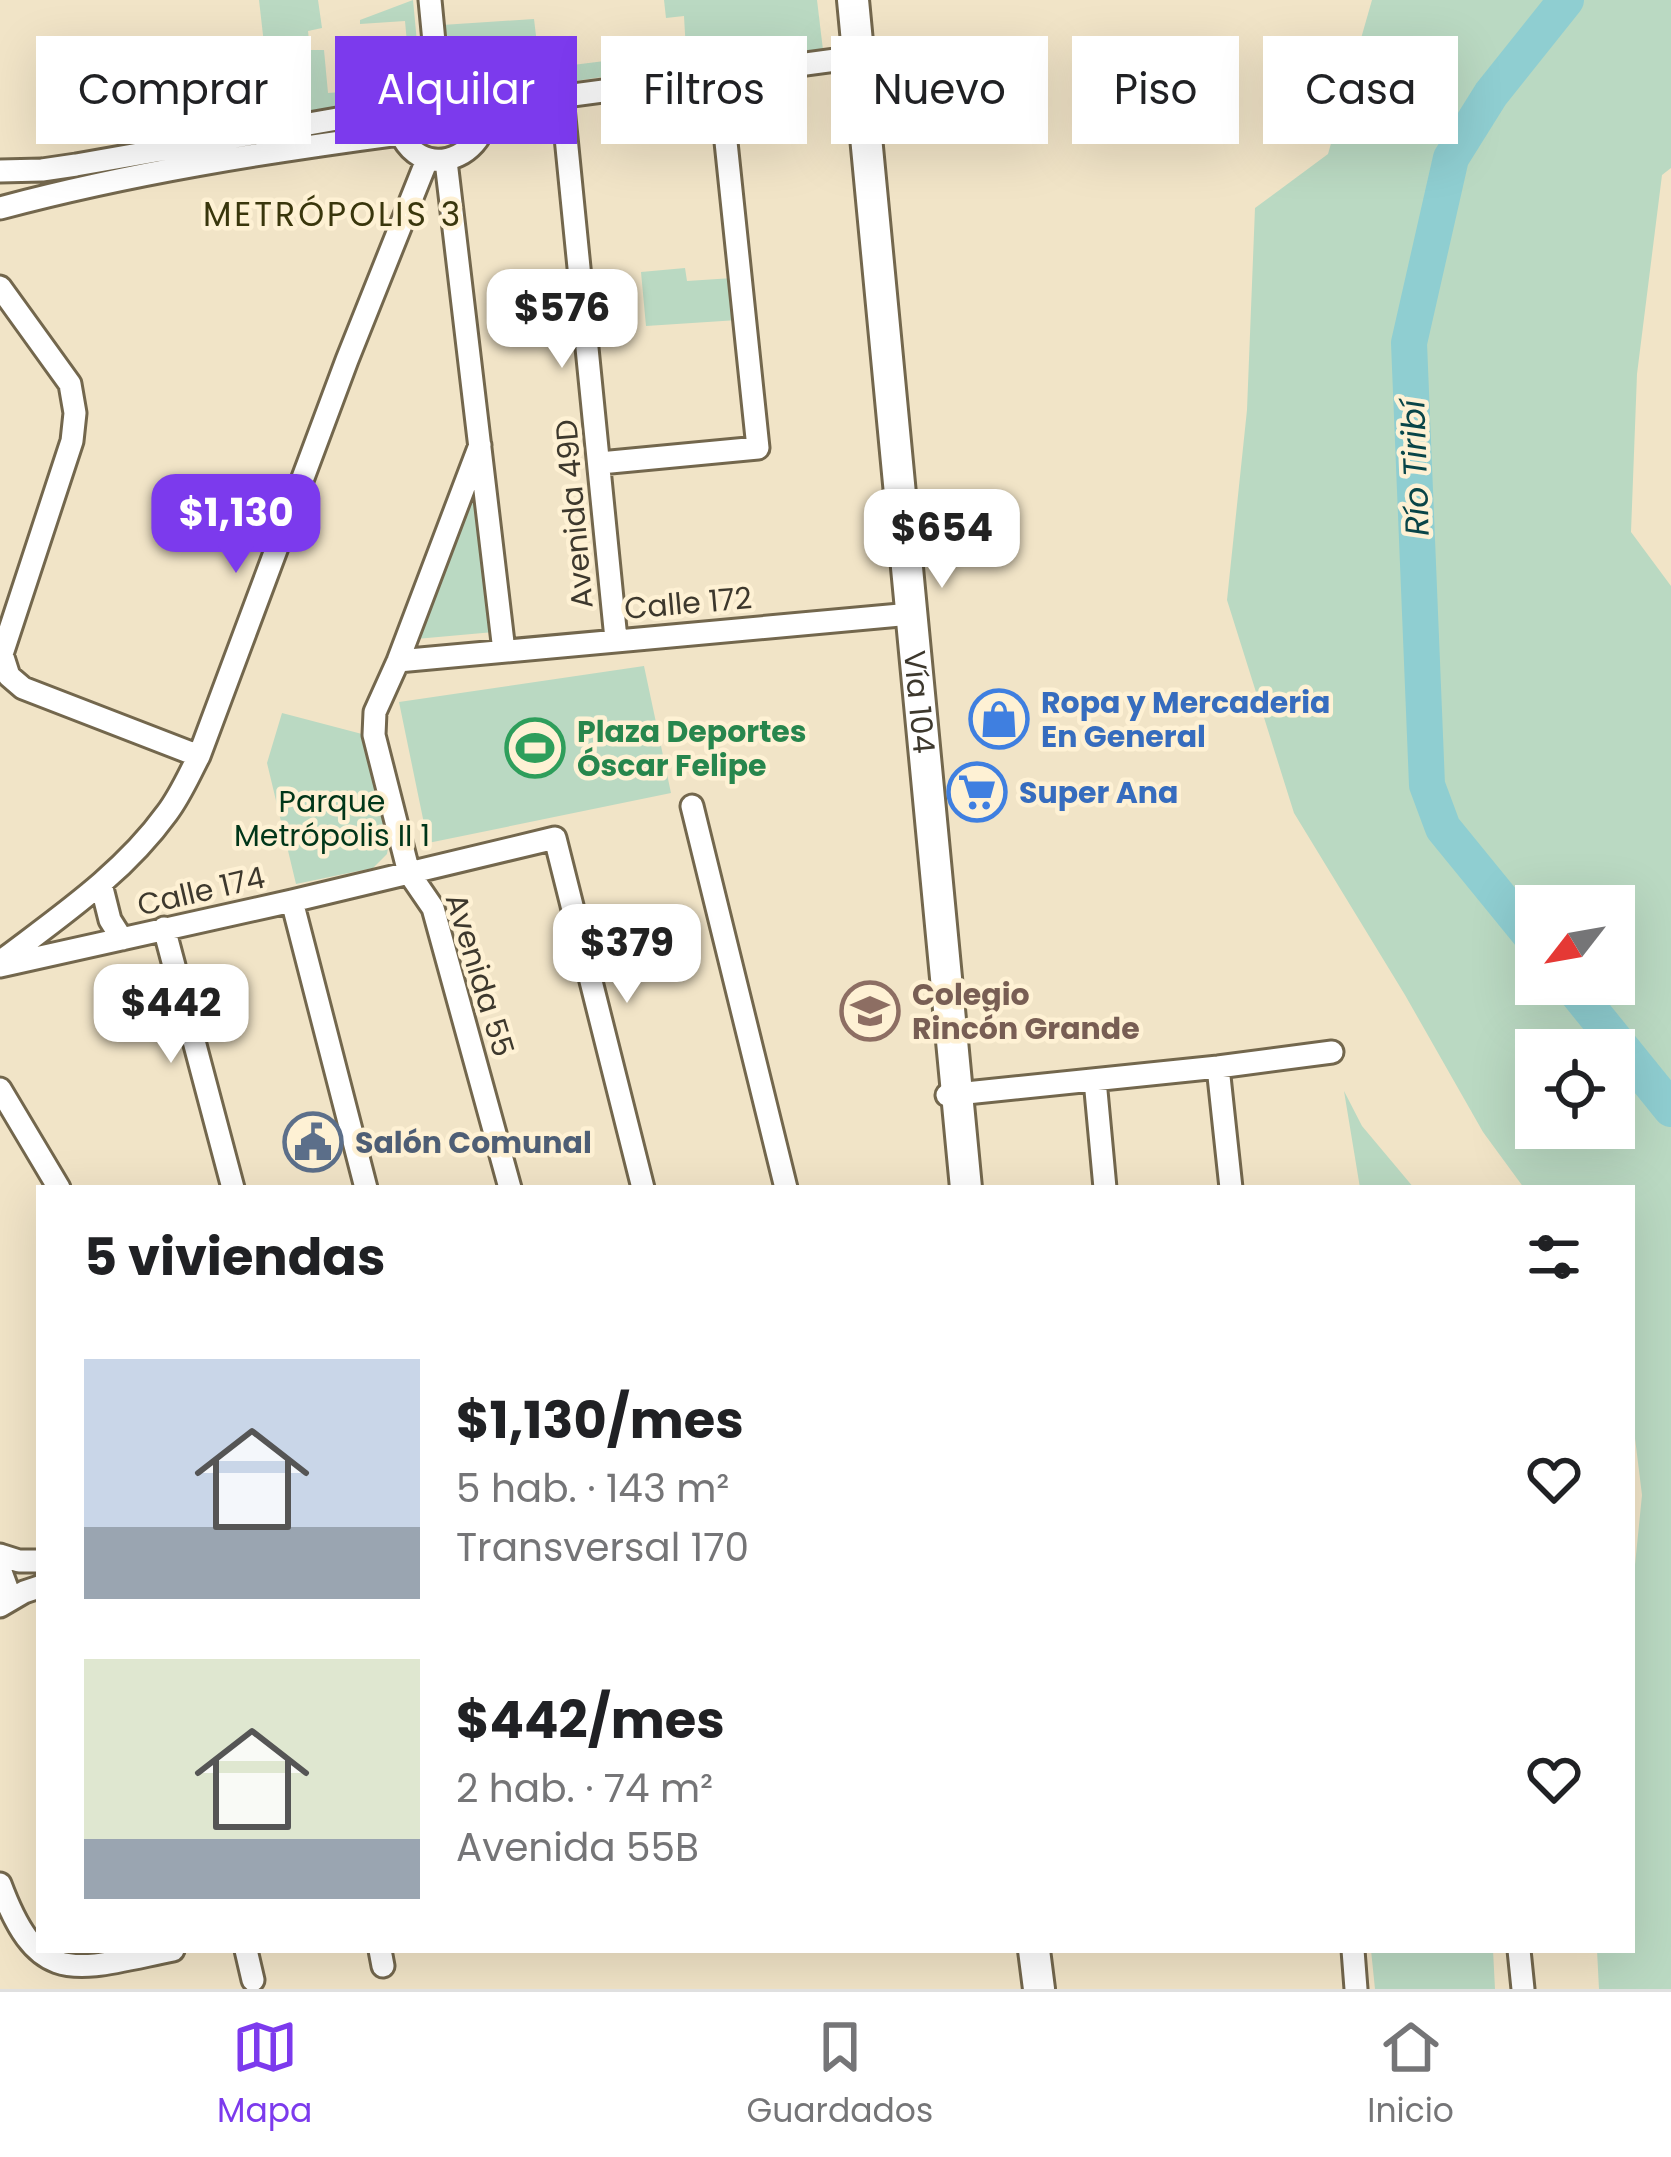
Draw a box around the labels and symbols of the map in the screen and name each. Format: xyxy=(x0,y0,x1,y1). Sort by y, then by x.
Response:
district label: METRÓPOLIS 3 xyxy=(203,191,463,238)
pin: $576 xyxy=(491,269,633,371)
water label: Río Tiribí xyxy=(1389,396,1441,537)
street label: Avenida 49D xyxy=(544,418,604,610)
pin: $1,130 xyxy=(138,474,334,576)
pin: $654 xyxy=(871,489,1013,591)
street label: Calle 172 xyxy=(622,576,754,630)
street label: Vía 104 xyxy=(893,648,946,755)
place label: Ropa y Mercaderia En General xyxy=(1041,681,1330,758)
shop icon: Ropa y Mercaderia En General xyxy=(968,688,1030,750)
place label: Plaza Deportes Óscar Felipe xyxy=(577,710,807,787)
sports icon: Plaza Deportes Óscar Felipe xyxy=(504,717,566,779)
supermarket icon: Super Ana xyxy=(946,761,1008,823)
place label: Super Ana xyxy=(1019,771,1178,814)
park label: Parque Metrópolis II 1 xyxy=(234,780,430,857)
street label: Calle 174 xyxy=(133,855,269,927)
north arrow xyxy=(1515,885,1635,1005)
street label: Avenida 55 xyxy=(435,888,525,1062)
pin: $379 xyxy=(556,904,698,1006)
pin: $442 xyxy=(100,964,242,1066)
place label: Colegio Rincón Grande xyxy=(912,973,1140,1050)
school or university icon: Colegio Rincón Grande xyxy=(839,980,901,1042)
public building icon: Salón Comunal xyxy=(282,1111,344,1173)
place label: Salón Comunal xyxy=(355,1121,592,1164)

